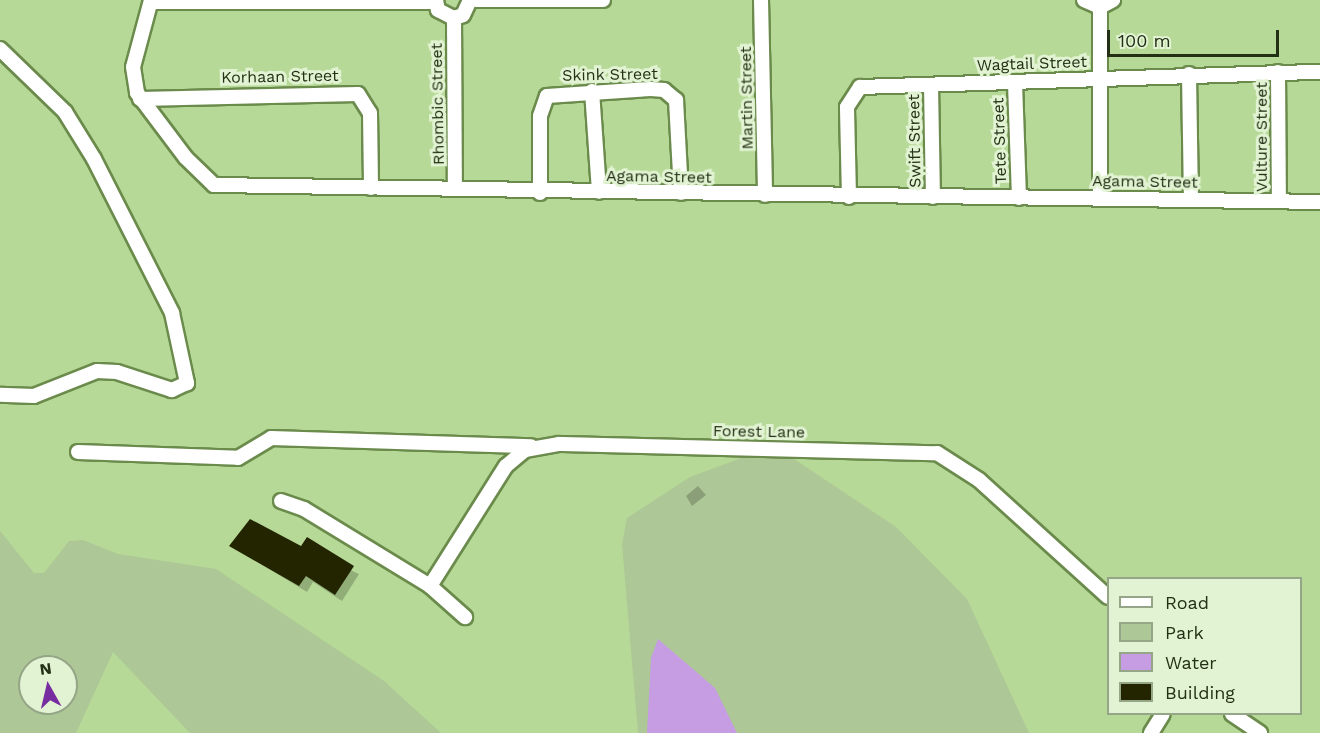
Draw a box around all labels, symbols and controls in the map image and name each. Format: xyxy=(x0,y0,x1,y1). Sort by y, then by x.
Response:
scale bar xyxy=(1110,18,1282,56)
text: 100 m xyxy=(1118,30,1171,51)
street label: Rhombic Street xyxy=(427,43,449,165)
street label: Martin Street xyxy=(737,46,757,150)
street label: Wagtail Street xyxy=(976,52,1088,76)
street label: Skink Street xyxy=(562,65,658,85)
street label: Korhaan Street xyxy=(221,66,339,88)
street label: Vulture Street xyxy=(1252,82,1272,192)
street label: Swift Street xyxy=(905,94,925,188)
street label: Tete Street xyxy=(989,97,1011,185)
street label: Agama Street xyxy=(606,166,712,188)
street label: Agama Street xyxy=(1092,171,1198,193)
street label: Forest Lane xyxy=(713,422,805,442)
legend xyxy=(1107,577,1302,715)
text: Road xyxy=(1165,592,1209,613)
text: Park xyxy=(1165,622,1204,643)
text: Water xyxy=(1165,652,1217,673)
north arrow xyxy=(18,655,78,715)
text: N xyxy=(39,658,53,679)
text: Building xyxy=(1165,682,1235,703)

